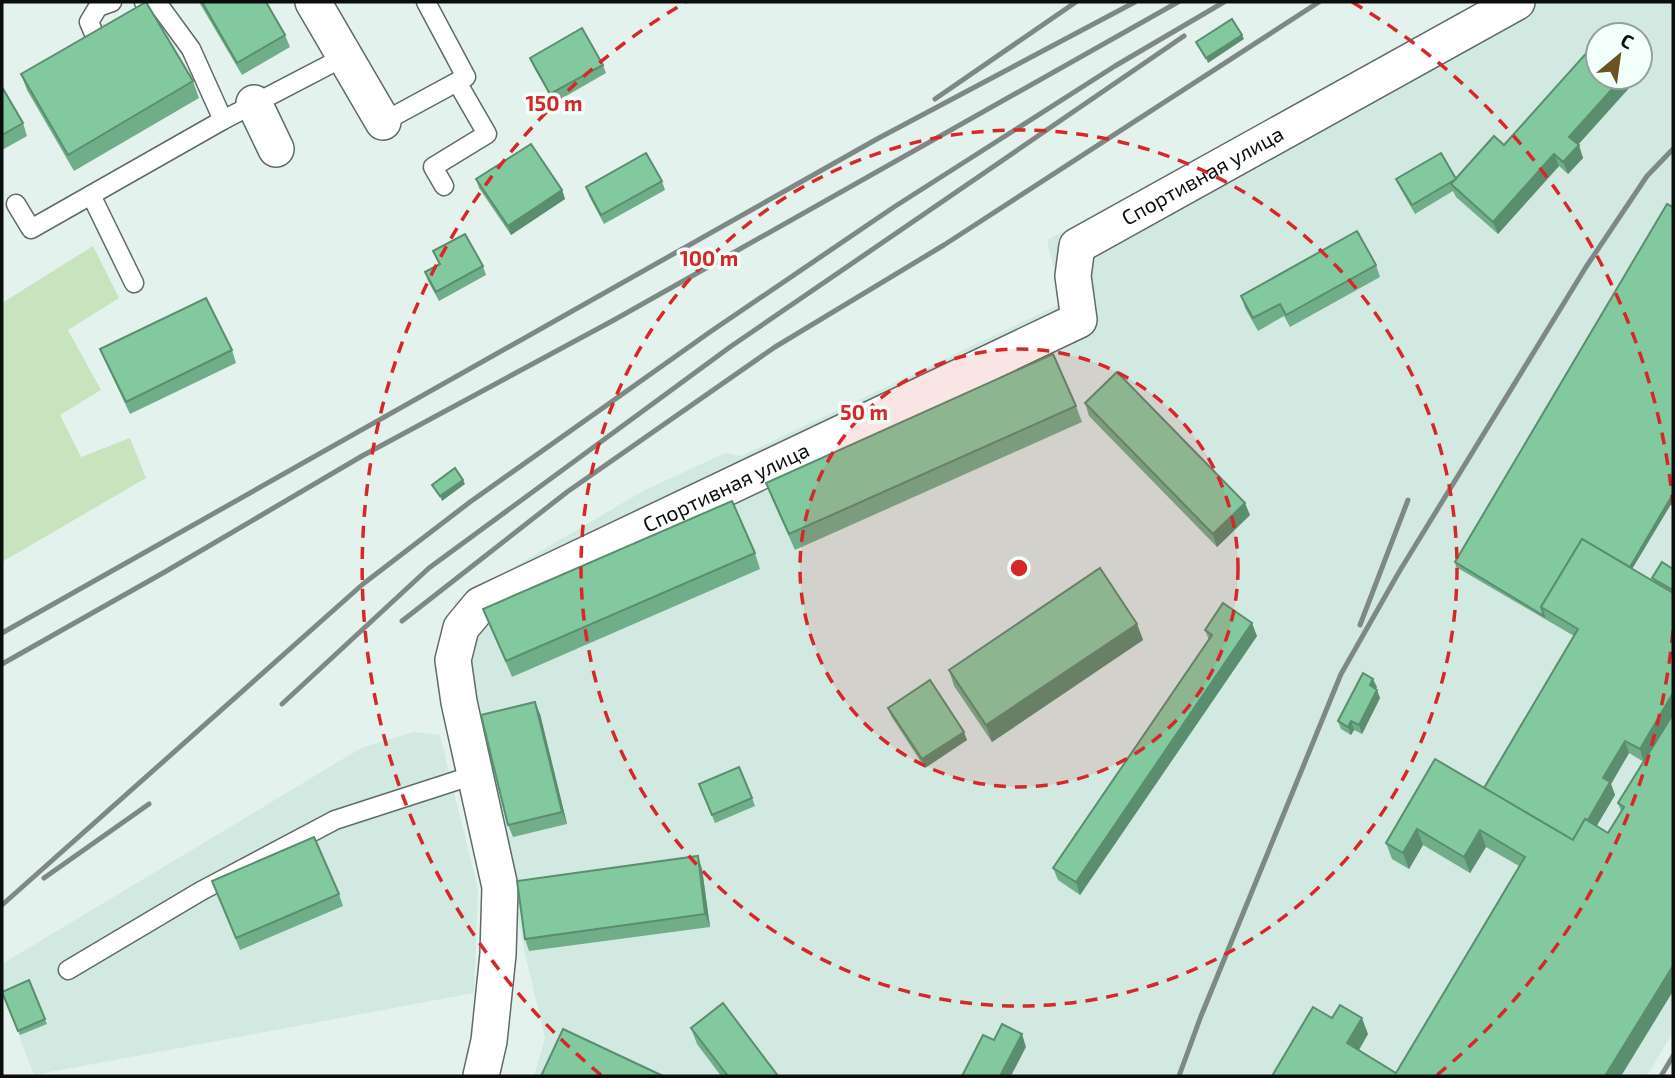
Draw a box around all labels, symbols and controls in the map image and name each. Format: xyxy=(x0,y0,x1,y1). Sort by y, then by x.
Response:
north arrow xyxy=(1584,21,1654,91)
text: С xyxy=(1617,28,1638,53)
text: 150 m xyxy=(526,90,582,115)
street label: Спортивная улица xyxy=(1117,120,1287,230)
text: 100 m xyxy=(680,245,738,270)
text: 50 m xyxy=(840,399,888,424)
street label: Спортивная улица xyxy=(639,436,813,537)
centre of rings xyxy=(1007,556,1031,580)

